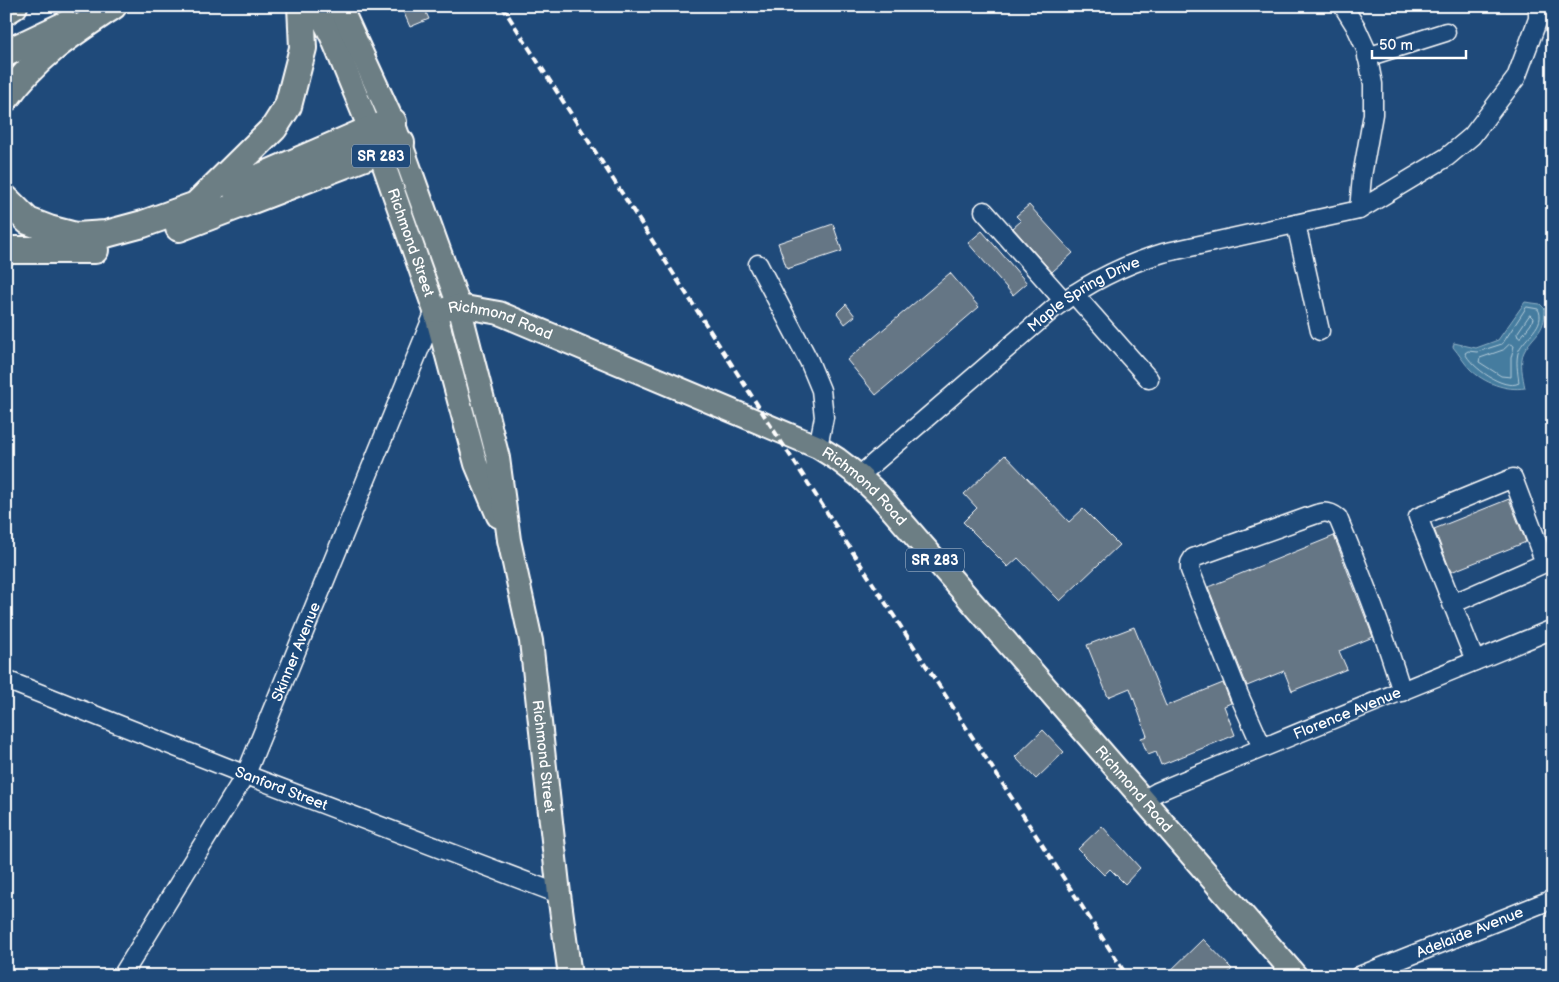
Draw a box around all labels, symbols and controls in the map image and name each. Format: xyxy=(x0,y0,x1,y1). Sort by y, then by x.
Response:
scale bar xyxy=(1372,28,1465,60)
text: 50 m xyxy=(1379,36,1413,55)
road number: SR 283 xyxy=(352,144,410,168)
street label: Richmond Street xyxy=(383,186,438,300)
street label: Maple Spring Drive xyxy=(1024,253,1143,337)
street label: Richmond Road xyxy=(446,297,555,344)
street label: Richmond Road xyxy=(818,443,910,530)
road number: SR 283 xyxy=(906,548,964,572)
street label: Skinner Avenue xyxy=(268,599,325,705)
street label: Florence Avenue xyxy=(1291,683,1404,744)
street label: Richmond Street xyxy=(528,699,559,814)
street label: Richmond Road xyxy=(1091,742,1176,837)
street label: Sanford Street xyxy=(232,763,331,815)
street label: Adelaide Avenue xyxy=(1413,903,1526,962)

